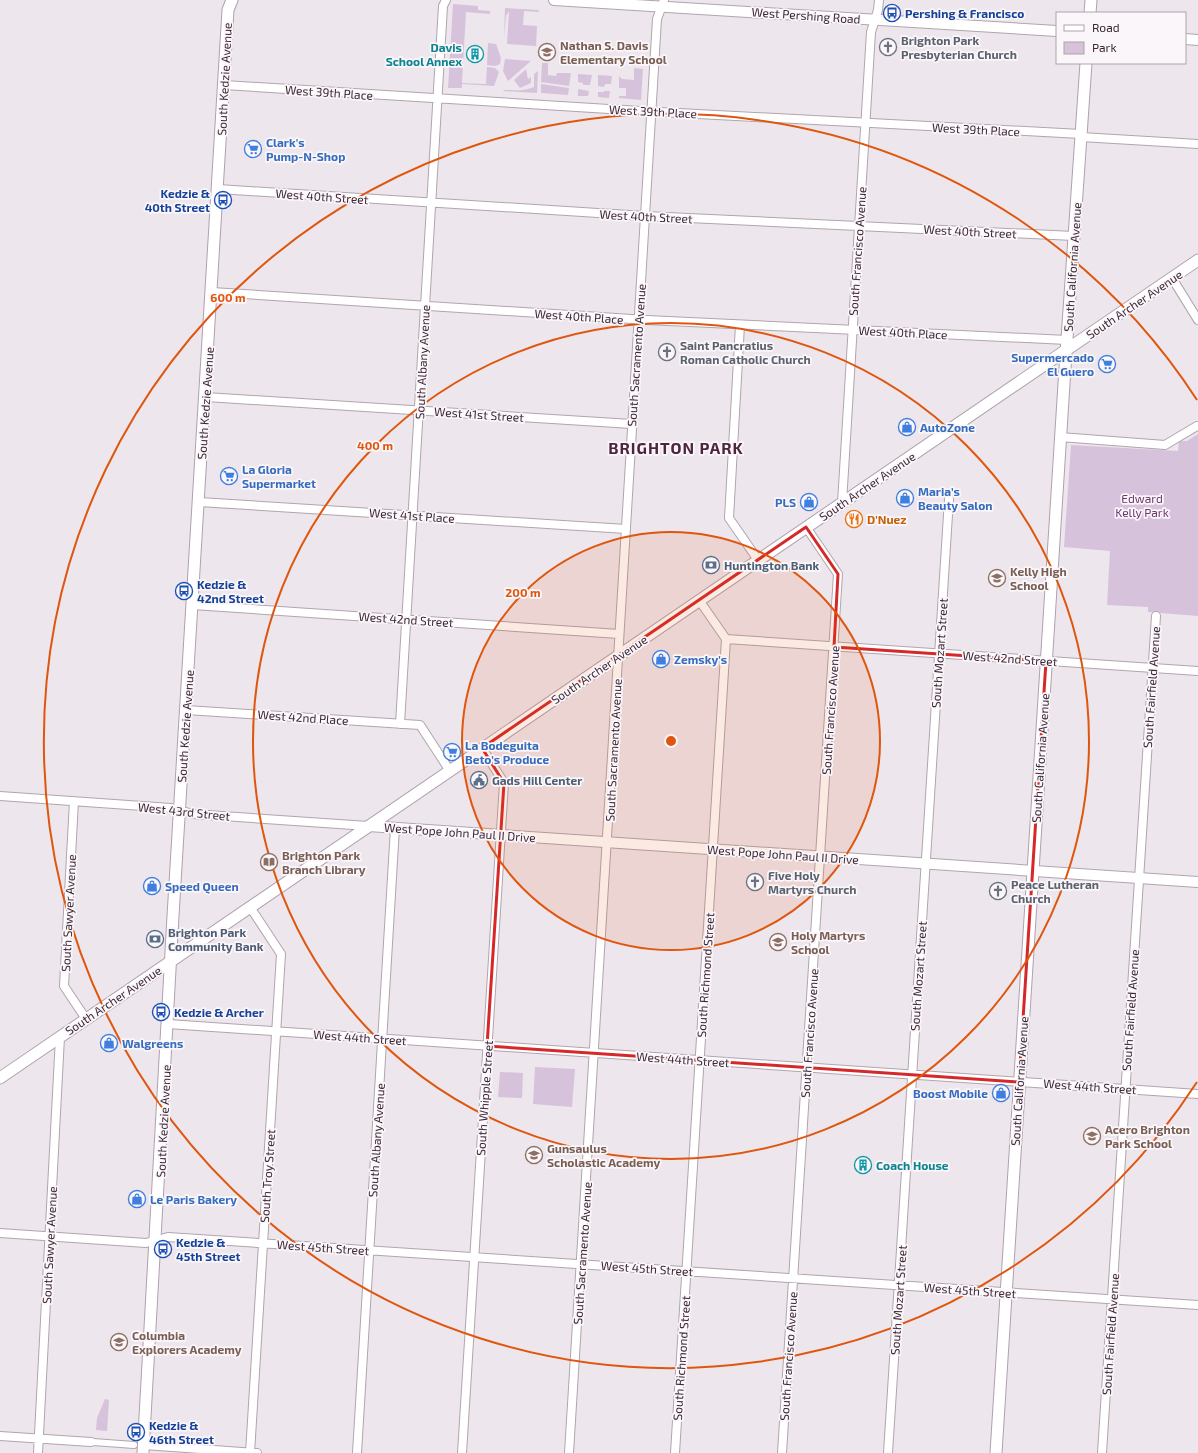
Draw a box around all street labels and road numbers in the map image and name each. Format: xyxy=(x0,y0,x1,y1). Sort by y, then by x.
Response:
street label: West Pershing Road xyxy=(751,4,861,26)
street label: South Kedzie Avenue xyxy=(214,22,234,136)
street label: West 39th Place xyxy=(285,82,373,102)
street label: West 39th Place xyxy=(609,102,697,120)
street label: West 39th Place xyxy=(932,120,1020,138)
street label: West 40th Street xyxy=(275,186,369,206)
street label: South Francisco Avenue xyxy=(846,186,868,316)
street label: South California Avenue xyxy=(1060,202,1084,332)
street label: West 40th Street xyxy=(599,207,693,225)
street label: West 40th Street xyxy=(923,222,1017,240)
street label: South Archer Avenue xyxy=(1083,267,1185,341)
street label: South Sacramento Avenue xyxy=(624,283,648,427)
street label: South Albany Avenue xyxy=(412,304,432,420)
street label: West 40th Place xyxy=(534,306,624,326)
street label: West 40th Place xyxy=(858,323,948,341)
street label: South Kedzie Avenue xyxy=(194,346,216,460)
street label: West 41st Street xyxy=(434,404,525,424)
street label: South Archer Avenue xyxy=(816,449,918,523)
street label: West 41st Place xyxy=(369,505,455,525)
street label: South Mozart Street xyxy=(928,597,950,708)
street label: West 42nd Street xyxy=(358,609,454,629)
street label: South Fairfield Avenue xyxy=(1140,626,1162,748)
street label: South Archer Avenue xyxy=(548,632,650,706)
street label: South Francisco Avenue xyxy=(819,645,841,775)
street label: West 42nd Street xyxy=(962,648,1058,668)
street label: South Kedzie Avenue xyxy=(174,669,196,783)
street label: South Sacramento Avenue xyxy=(602,678,624,822)
street label: South California Avenue xyxy=(1028,693,1052,823)
street label: West 42nd Place xyxy=(257,707,349,727)
street label: West 43rd Street xyxy=(137,799,231,823)
street label: West Pope John Paul II Drive xyxy=(384,820,536,844)
street label: West Pope John Paul II Drive xyxy=(707,842,859,866)
street label: South Sawyer Avenue xyxy=(58,854,78,972)
street label: South Richmond Street xyxy=(694,912,716,1038)
street label: South Mozart Street xyxy=(907,920,929,1031)
street label: South Fairfield Avenue xyxy=(1119,949,1141,1071)
street label: South Archer Avenue xyxy=(62,963,164,1037)
street label: South Francisco Avenue xyxy=(798,968,820,1098)
street label: South California Avenue xyxy=(1007,1016,1031,1146)
street label: West 44th Street xyxy=(313,1027,407,1047)
street label: South Whipple Street xyxy=(473,1039,495,1156)
street label: West 44th Street xyxy=(636,1049,730,1069)
street label: South Kedzie Avenue xyxy=(153,1064,173,1178)
street label: West 44th Street xyxy=(1043,1076,1137,1096)
street label: South Albany Avenue xyxy=(365,1082,387,1198)
street label: South Troy Street xyxy=(257,1128,277,1223)
street label: South Sacramento Avenue xyxy=(570,1181,594,1325)
street label: South Sawyer Avenue xyxy=(39,1186,59,1304)
street label: West 45th Street xyxy=(276,1237,370,1257)
street label: South Mozart Street xyxy=(887,1244,909,1355)
street label: West 45th Street xyxy=(600,1258,694,1278)
street label: South Fairfield Avenue xyxy=(1099,1273,1121,1395)
street label: West 45th Street xyxy=(923,1280,1017,1300)
street label: South Francisco Avenue xyxy=(777,1291,799,1421)
street label: South Richmond Street xyxy=(670,1295,692,1421)

